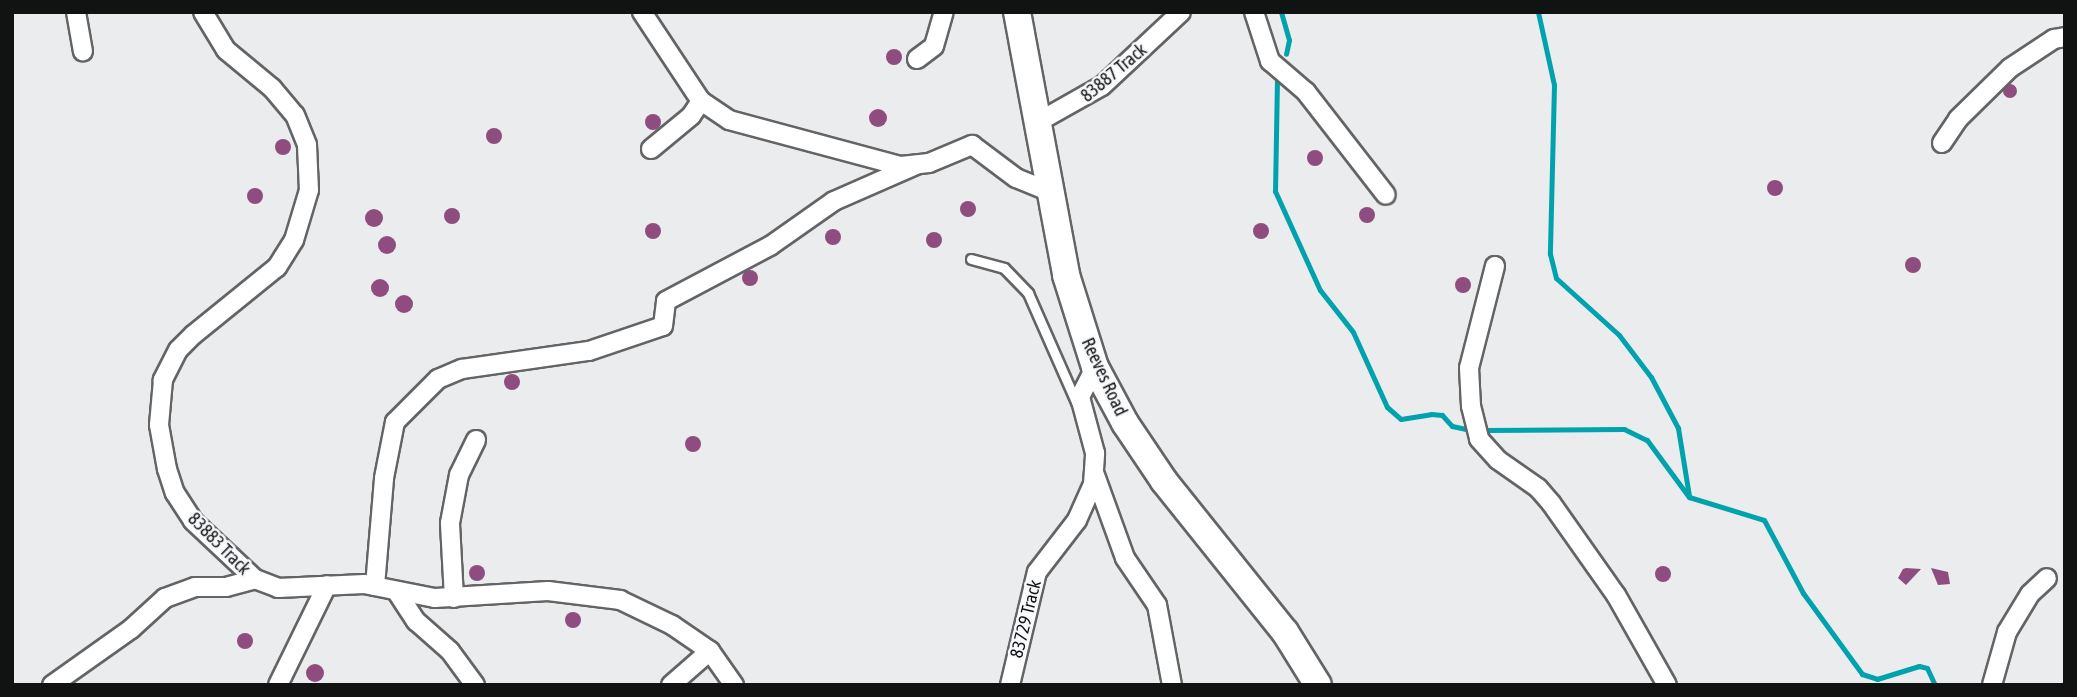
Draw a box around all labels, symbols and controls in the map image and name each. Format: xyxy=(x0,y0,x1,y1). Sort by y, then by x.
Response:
street label: 83887 Track xyxy=(1077,39,1151,107)
street label: Reeves Road xyxy=(1077,335,1131,419)
street label: 83883 Track xyxy=(183,508,255,580)
street label: 83729 Track xyxy=(1006,578,1046,660)

